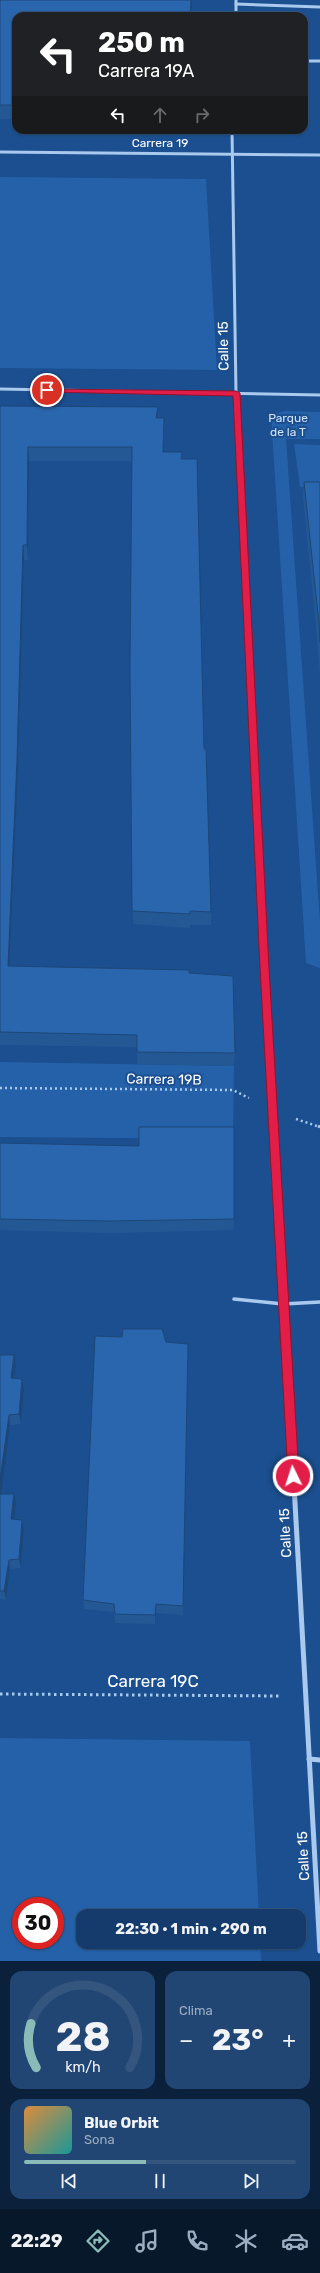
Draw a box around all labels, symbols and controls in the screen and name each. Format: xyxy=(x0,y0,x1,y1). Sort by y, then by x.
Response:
text: 250 m xyxy=(98,26,185,59)
icon: left xyxy=(32,28,84,80)
text: Carrera 19A xyxy=(98,60,194,82)
icon: left xyxy=(107,104,129,126)
icon: ahead xyxy=(149,104,171,126)
icon: right xyxy=(191,104,213,126)
street label: Carrera 19 xyxy=(132,136,188,150)
street label: Calle 15 xyxy=(215,321,232,371)
pin xyxy=(30,373,64,407)
icon: arrive xyxy=(36,379,58,401)
park label: Parque de la T xyxy=(268,411,308,439)
street label: Carrera 19B xyxy=(126,1070,202,1089)
position arrow xyxy=(272,1455,314,1497)
street label: Calle 15 xyxy=(276,1508,295,1558)
street label: Carrera 19C xyxy=(107,1671,199,1691)
street label: Calle 15 xyxy=(294,1831,313,1881)
speed limit sign: 30 xyxy=(12,1897,64,1949)
text: 22:30 · 1 min · 290 m xyxy=(115,1920,267,1938)
text: Clima xyxy=(179,2003,213,2018)
text: 28 xyxy=(55,2012,110,2061)
text: 23° xyxy=(212,2022,264,2058)
text: − xyxy=(179,2027,193,2054)
text: + xyxy=(282,2027,296,2054)
text: km/h xyxy=(65,2059,100,2076)
text: Blue Orbit xyxy=(84,2114,159,2132)
text: Sona xyxy=(84,2132,115,2147)
icon: previous xyxy=(58,2170,80,2192)
icon: pause xyxy=(149,2170,171,2192)
icon: next xyxy=(240,2170,262,2192)
icon: directions xyxy=(84,2227,112,2255)
icon: music xyxy=(133,2227,161,2255)
icon: phone xyxy=(183,2227,211,2255)
icon: climate xyxy=(232,2227,260,2255)
icon: car xyxy=(281,2227,309,2255)
text: 22:29 xyxy=(11,2230,63,2252)

